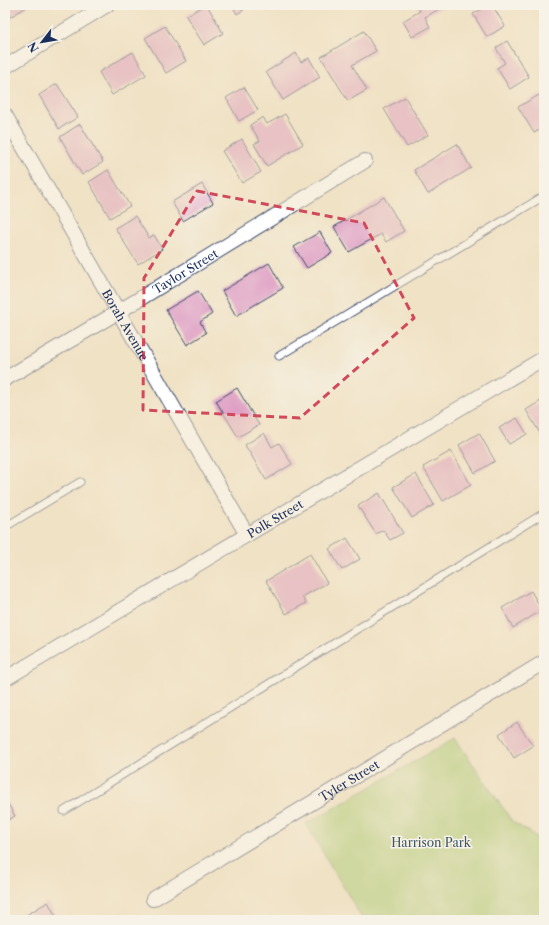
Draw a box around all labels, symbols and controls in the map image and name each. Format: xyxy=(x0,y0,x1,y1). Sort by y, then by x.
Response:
north arrow xyxy=(22,22,62,62)
text: N xyxy=(25,39,42,55)
street label: Taylor Street xyxy=(150,245,221,297)
street label: Borah Avenue xyxy=(99,286,152,363)
street label: Polk Street xyxy=(244,495,306,541)
street label: Tyler Street xyxy=(316,756,382,804)
park label: Harrison Park xyxy=(391,835,472,850)

